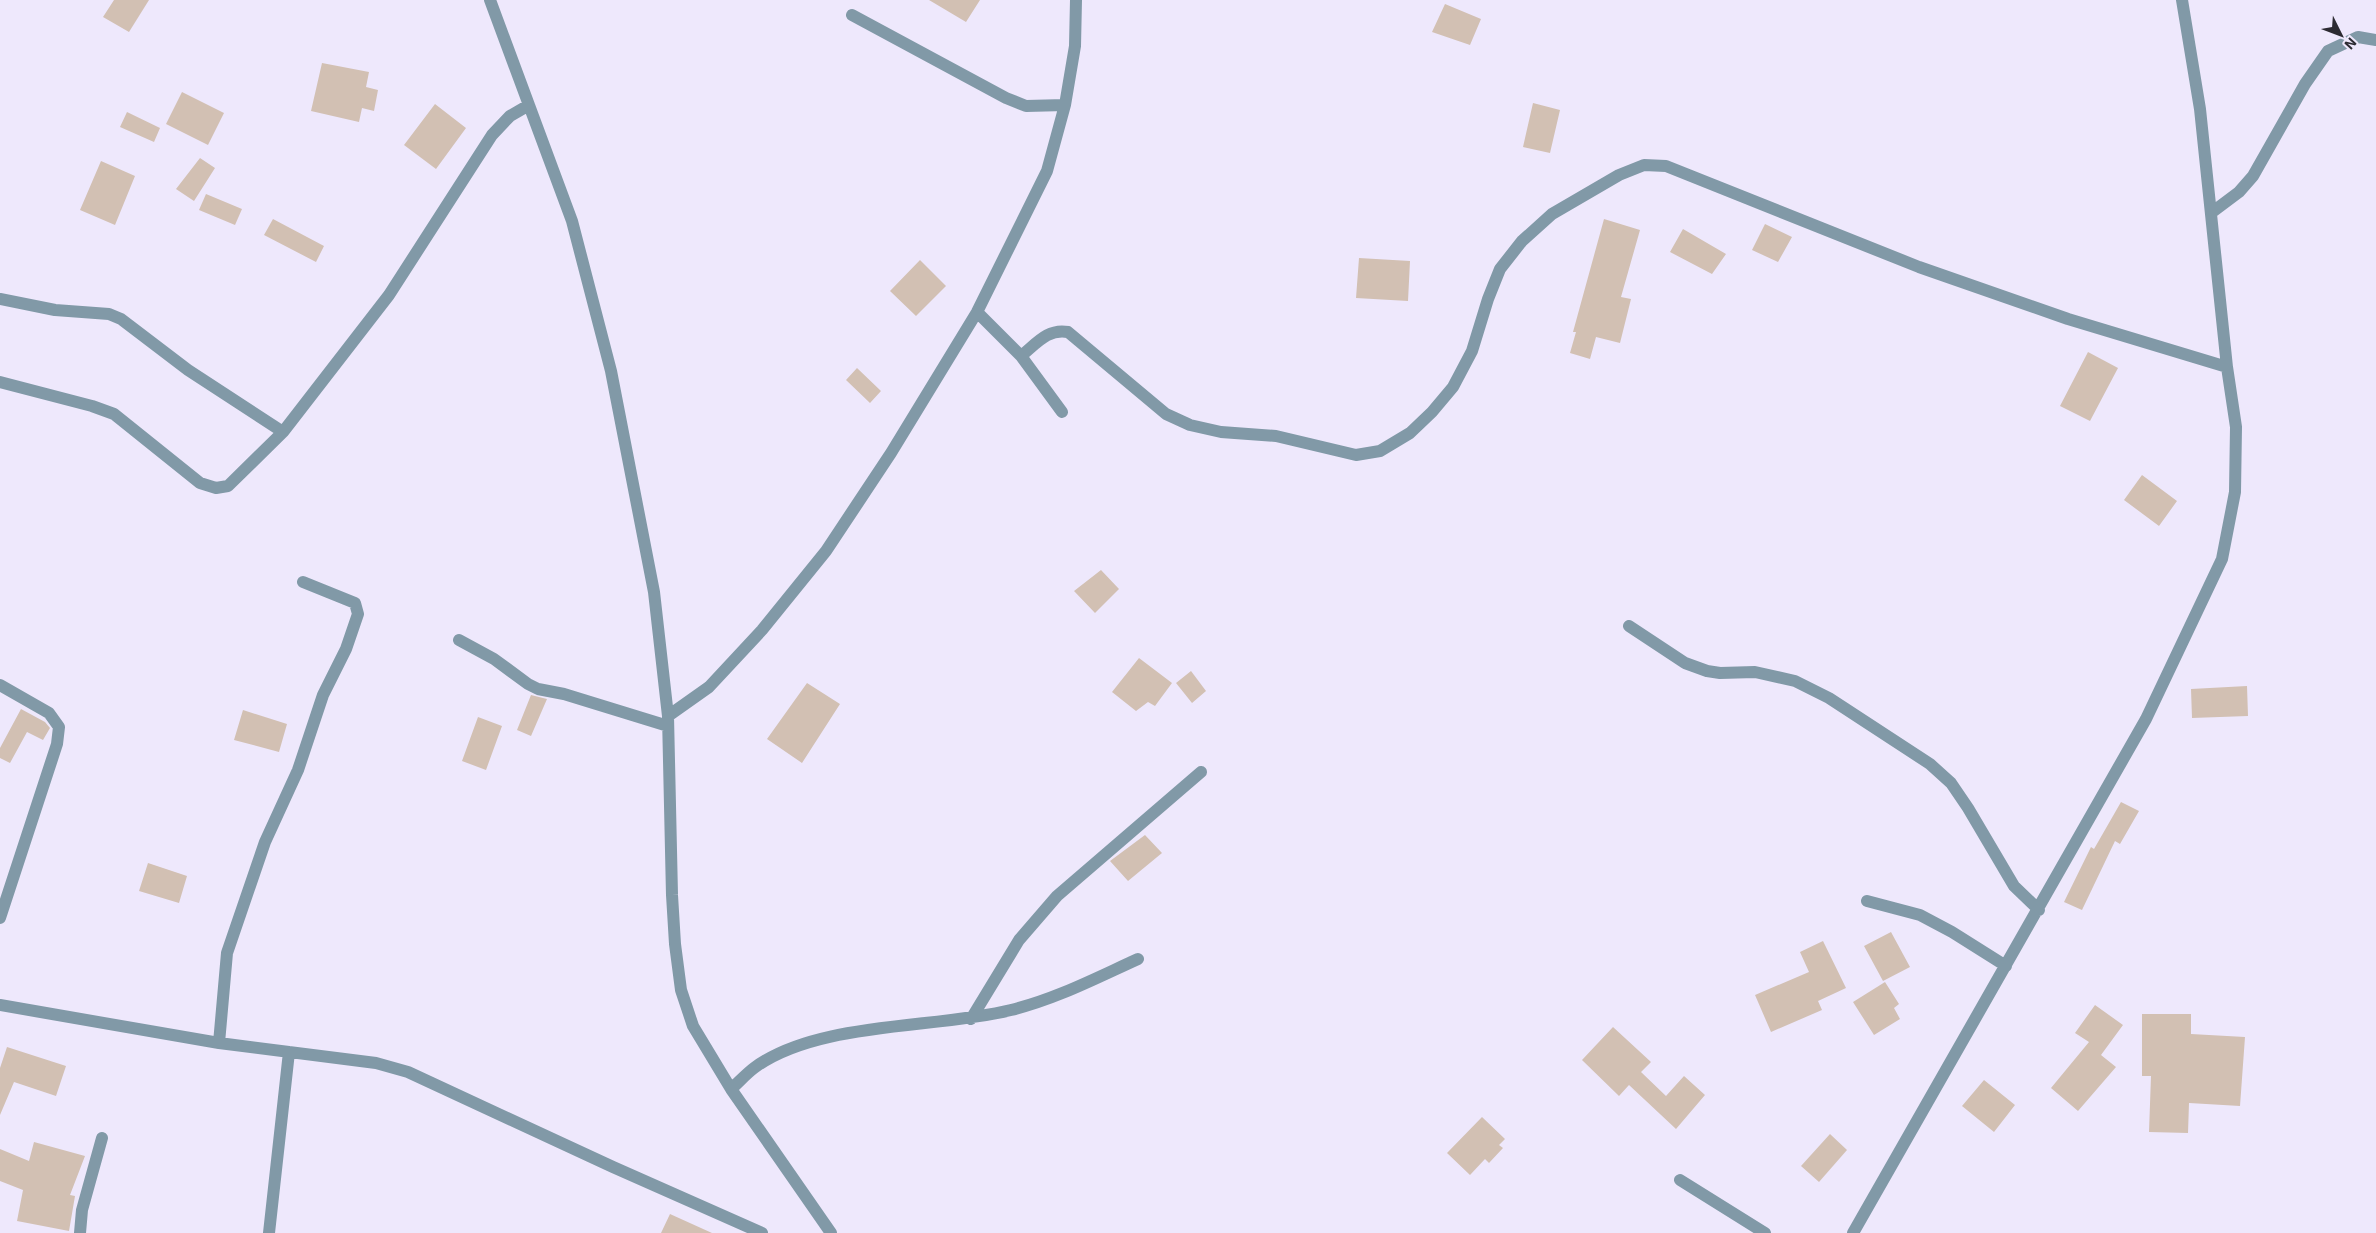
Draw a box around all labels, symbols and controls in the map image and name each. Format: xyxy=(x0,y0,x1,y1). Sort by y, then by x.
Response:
north arrow xyxy=(2316,10,2366,60)
text: N xyxy=(2341,35,2361,53)

